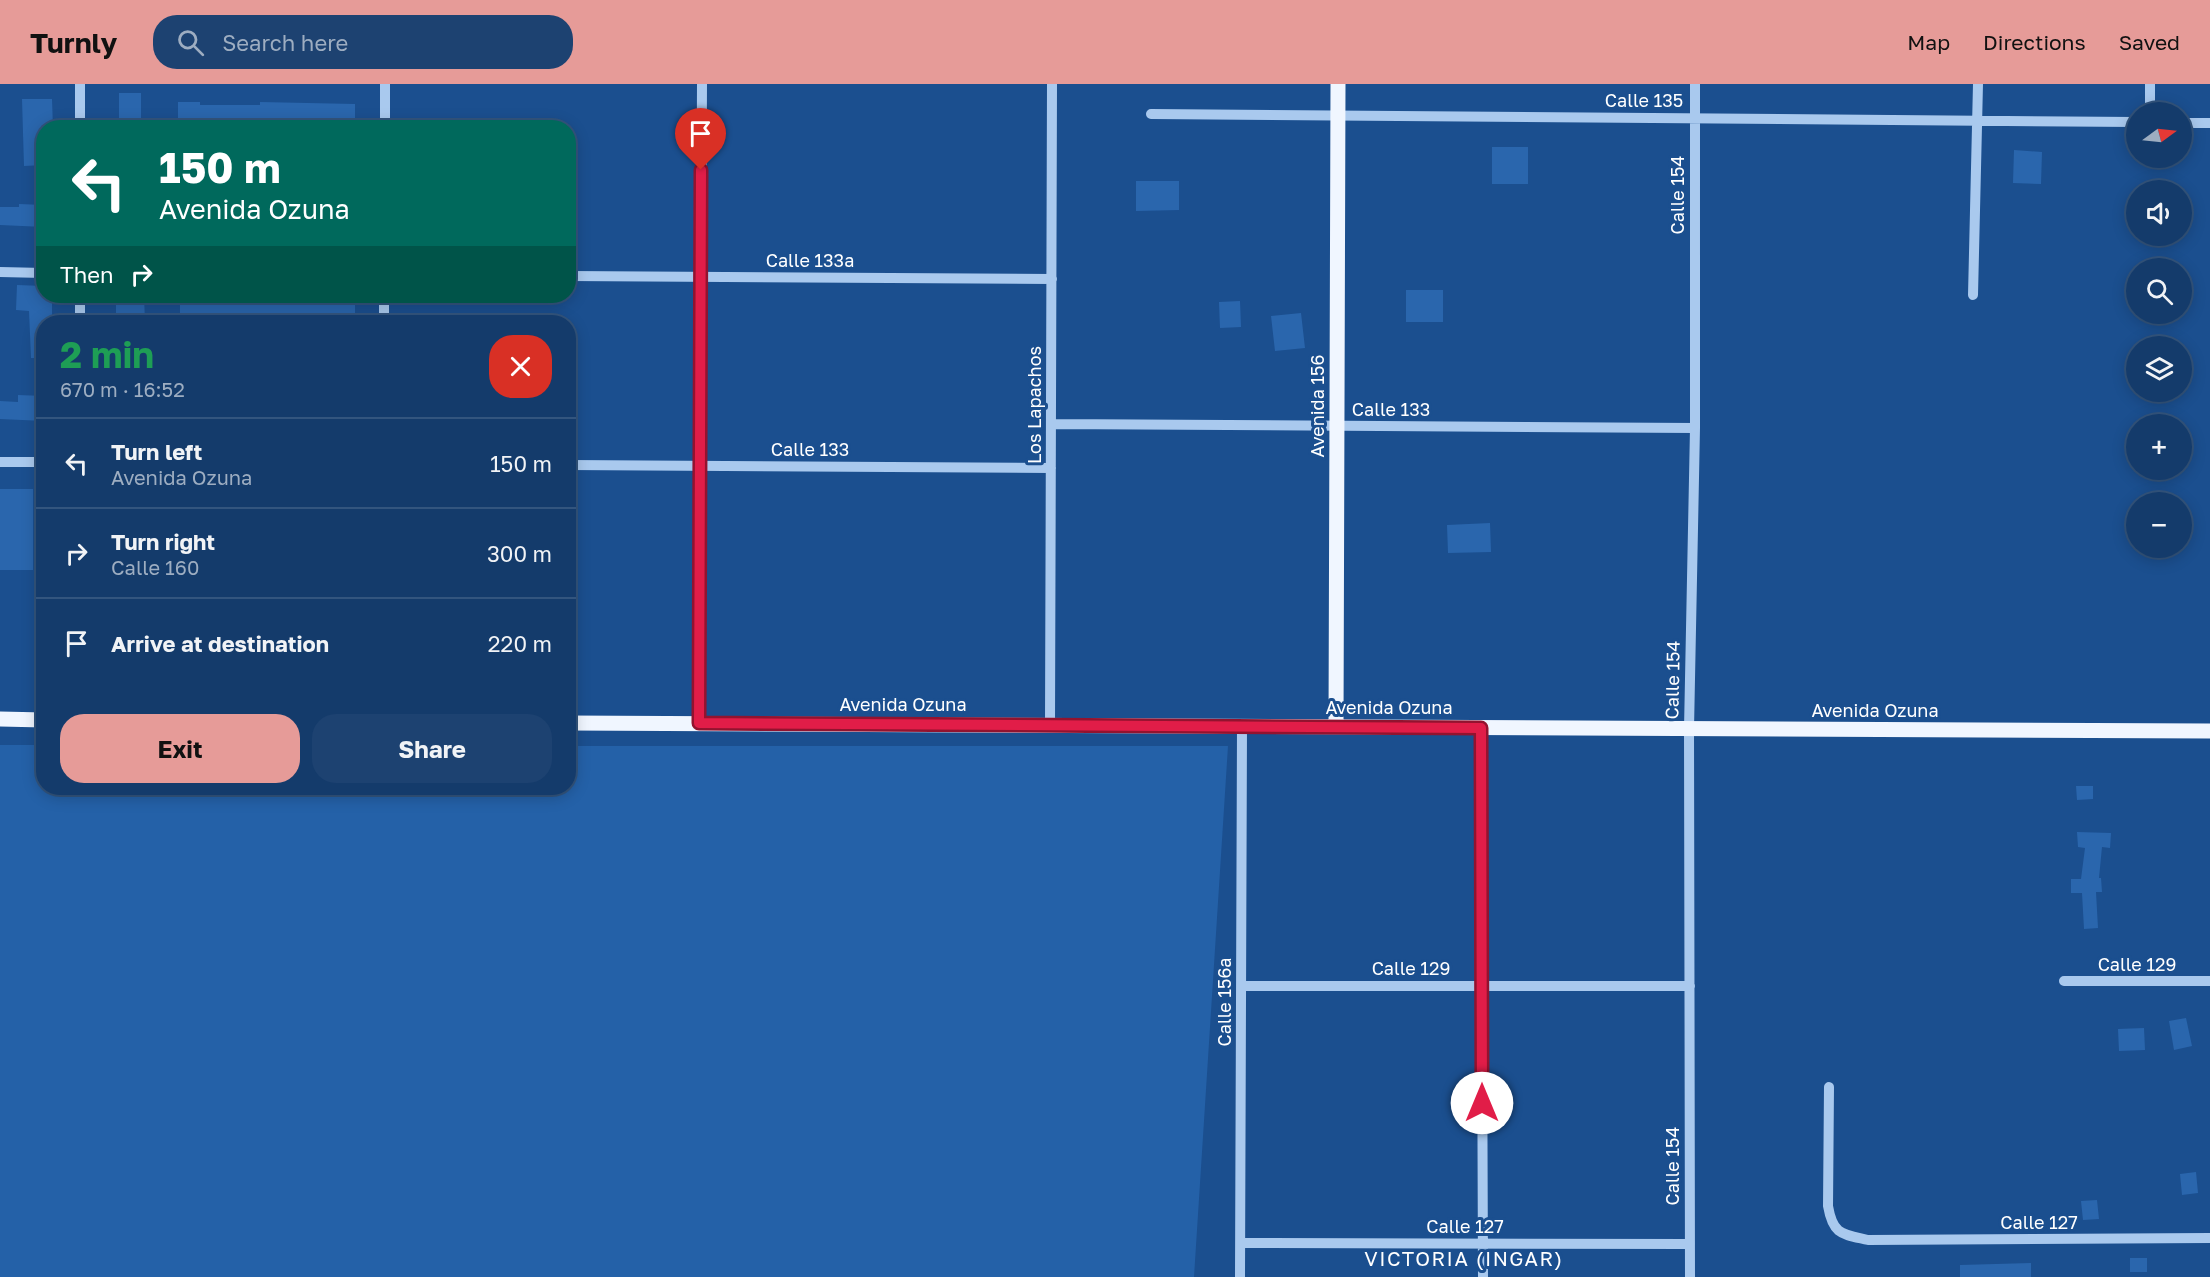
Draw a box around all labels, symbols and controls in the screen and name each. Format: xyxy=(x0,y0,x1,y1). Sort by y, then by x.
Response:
search box xyxy=(153,15,573,69)
text: Turnly xyxy=(30,26,117,59)
icon: search xyxy=(174,26,207,59)
text: Search here xyxy=(222,29,348,56)
text: Map xyxy=(1907,29,1950,55)
text: Directions xyxy=(1983,29,2086,55)
text: Saved xyxy=(2119,29,2180,55)
street label: Calle 135 xyxy=(1605,89,1683,111)
north arrow xyxy=(2126,102,2192,168)
map controls xyxy=(2126,102,2192,558)
pin xyxy=(675,108,726,170)
icon: arrive xyxy=(684,117,717,150)
text: 150 m xyxy=(159,142,281,192)
icon: left xyxy=(60,144,138,222)
street label: Calle 154 xyxy=(1666,156,1688,234)
button: sound xyxy=(2126,180,2192,246)
text: Avenida Ozuna xyxy=(159,193,350,225)
street label: Calle 133a xyxy=(766,249,854,271)
icon: right xyxy=(125,258,158,291)
button: search xyxy=(2126,258,2192,324)
text: Then xyxy=(60,261,113,288)
text: 2 min xyxy=(60,333,154,376)
button: close xyxy=(489,335,552,398)
button: layers xyxy=(2126,336,2192,402)
street label: Los Lapachos xyxy=(1023,346,1045,464)
street label: Avenida 156 xyxy=(1306,355,1328,457)
text: 670 m · 16:52 xyxy=(60,377,185,401)
street label: Calle 133 xyxy=(1352,398,1430,420)
button: + xyxy=(2126,414,2192,480)
text: Turn left xyxy=(111,438,202,465)
street label: Calle 133 xyxy=(771,438,849,460)
icon: left xyxy=(60,447,93,480)
text: 150 m xyxy=(490,450,552,477)
text: Avenida Ozuna xyxy=(111,465,252,489)
button: − xyxy=(2126,492,2192,558)
text: Turn right xyxy=(111,528,215,555)
icon: right xyxy=(60,537,93,570)
text: 300 m xyxy=(487,540,552,567)
text: Calle 160 xyxy=(111,555,199,579)
icon: arrive xyxy=(60,627,93,660)
text: Arrive at destination xyxy=(111,630,329,657)
text: 220 m xyxy=(488,630,552,657)
street label: Calle 154 xyxy=(1660,640,1684,720)
street label: Avenida Ozuna xyxy=(839,693,967,715)
street label: Avenida Ozuna xyxy=(1325,696,1453,718)
street label: Avenida Ozuna xyxy=(1811,699,1939,721)
button: Exit xyxy=(60,714,300,783)
button: Share xyxy=(312,714,552,783)
street label: Calle 129 xyxy=(2098,953,2176,975)
street label: Calle 129 xyxy=(1372,957,1450,979)
street label: Calle 156a xyxy=(1213,958,1235,1046)
position arrow xyxy=(1450,1071,1514,1135)
street label: Calle 154 xyxy=(1661,1127,1683,1205)
street label: Calle 127 xyxy=(2000,1211,2078,1233)
street label: Calle 127 xyxy=(1426,1215,1504,1237)
district label: VICTORIA (INGAR) xyxy=(1364,1246,1564,1270)

